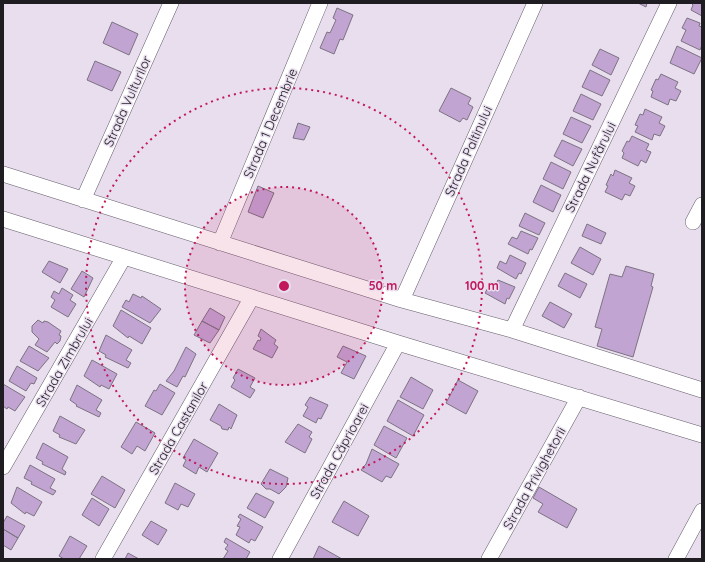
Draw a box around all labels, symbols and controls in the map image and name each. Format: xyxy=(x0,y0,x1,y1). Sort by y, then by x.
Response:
street label: Strada Vulturilor xyxy=(100,53,154,149)
street label: Strada 1 Decembrie xyxy=(240,66,300,180)
street label: Strada Paltinului xyxy=(441,103,495,199)
street label: Strada Nufărului xyxy=(561,119,619,215)
text: 50 m xyxy=(369,278,397,293)
text: 100 m xyxy=(465,278,499,293)
centre of rings xyxy=(277,279,291,293)
street label: Strada Zimbrului xyxy=(32,315,96,409)
street label: Strada Castanilor xyxy=(145,379,211,477)
street label: Strada Căprioarei xyxy=(306,401,372,501)
street label: Strada Privighetorii xyxy=(499,424,569,532)

